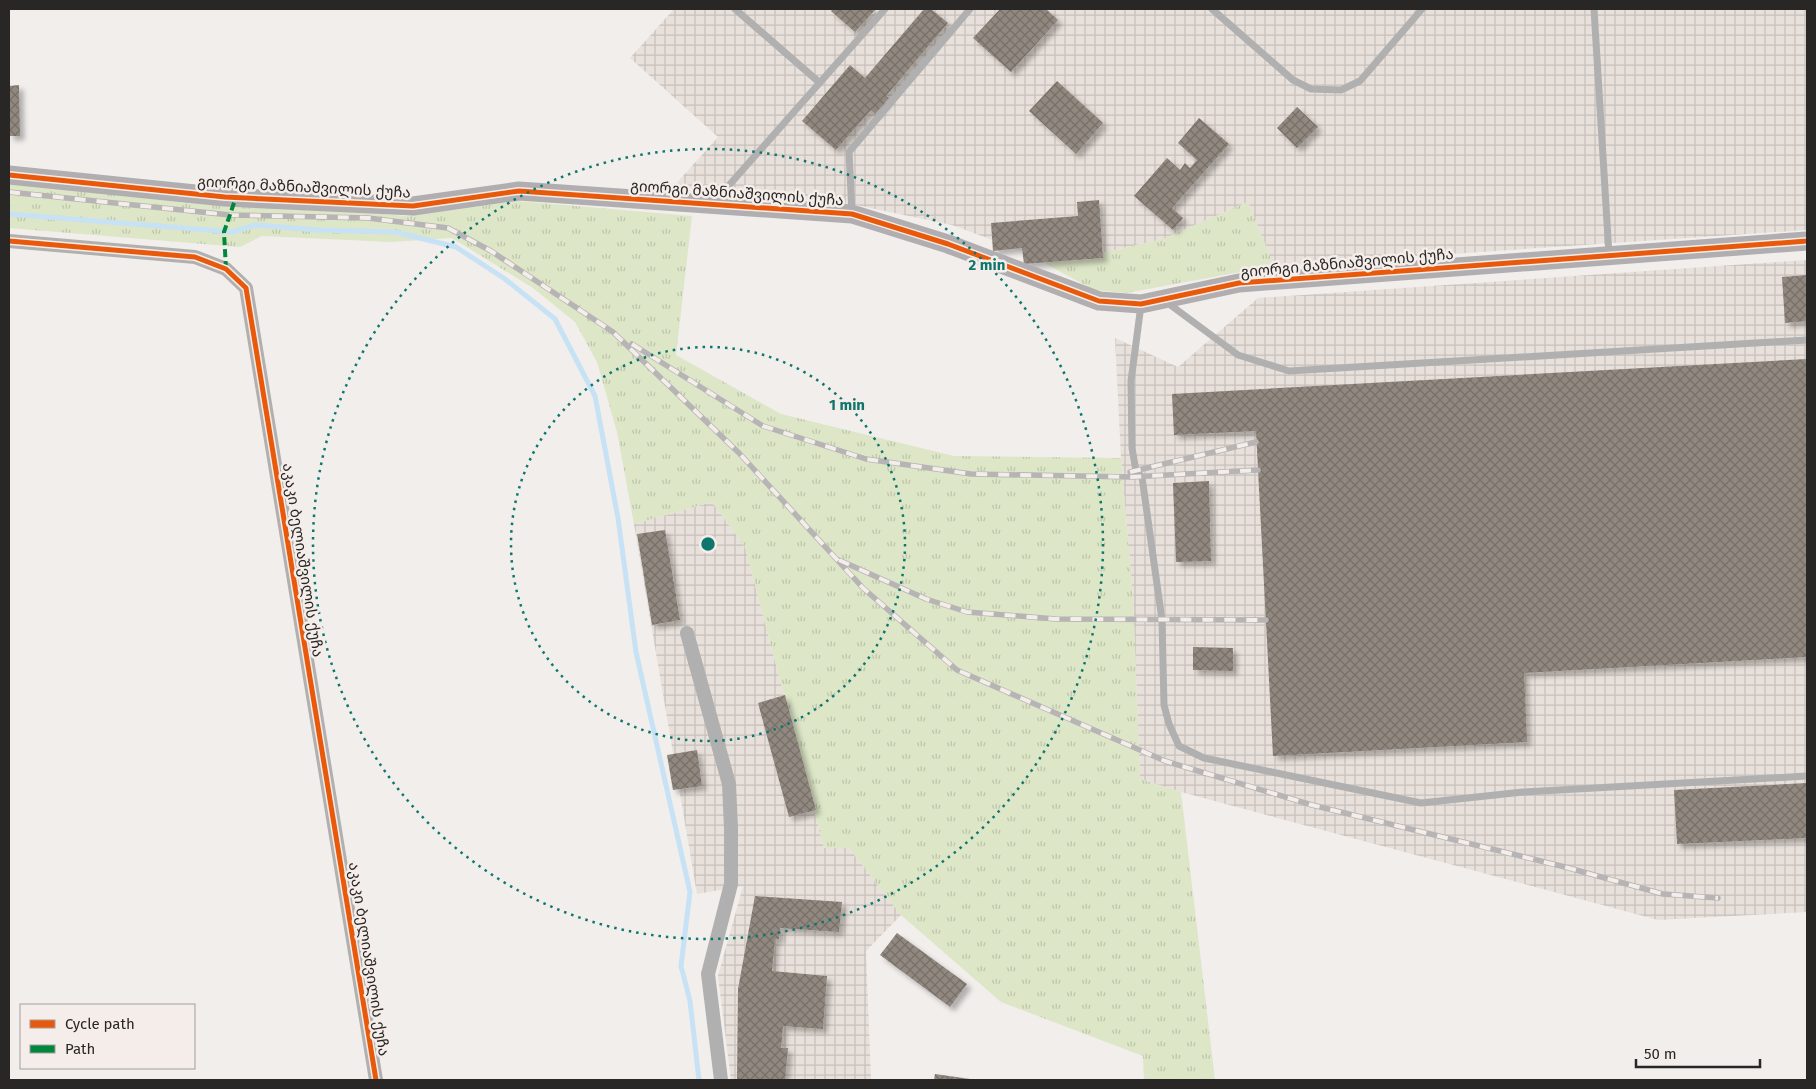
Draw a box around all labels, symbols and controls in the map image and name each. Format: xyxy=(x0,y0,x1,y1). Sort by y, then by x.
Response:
street label: გიორგი მაზნიაშვილის ქუჩა xyxy=(197,172,411,202)
street label: გიორგი მაზნიაშვილის ქუჩა xyxy=(630,177,844,209)
street label: გიორგი მაზნიაშვილის ქუჩა xyxy=(1240,245,1454,281)
text: 2 min xyxy=(969,256,1005,274)
text: 1 min xyxy=(829,396,865,414)
street label: აკაკი ბელიაშვილის ქუჩა xyxy=(279,462,327,658)
centre of rings xyxy=(699,535,717,553)
street label: აკაკი ბელიაშვილის ქუჩა xyxy=(345,861,393,1057)
legend xyxy=(20,1004,195,1069)
text: Cycle path xyxy=(65,1015,135,1033)
scale bar xyxy=(1636,1036,1760,1068)
text: Path xyxy=(65,1040,95,1058)
text: 50 m xyxy=(1644,1045,1677,1063)

